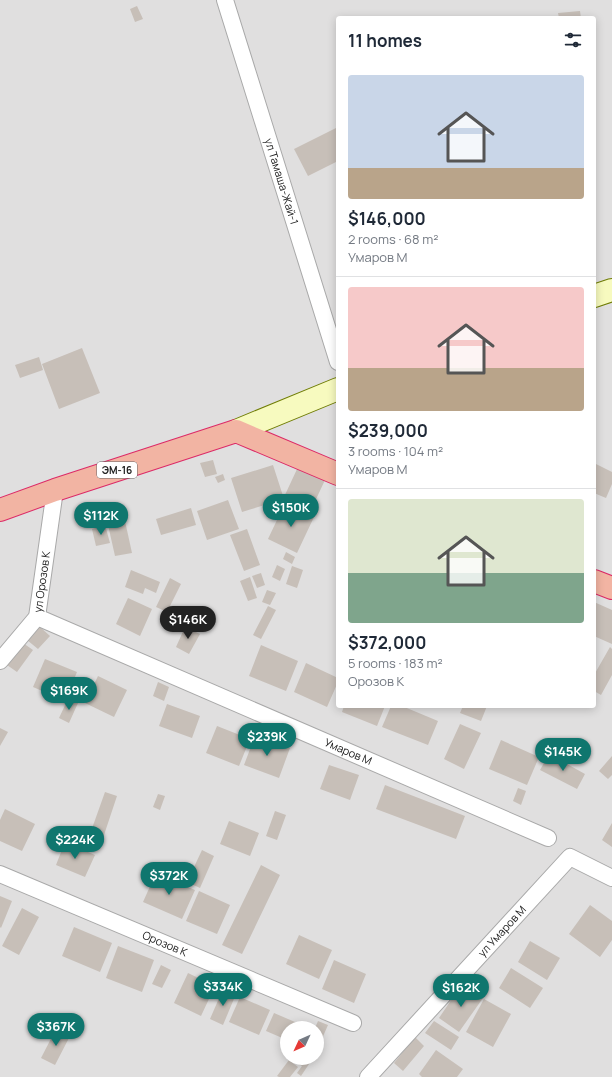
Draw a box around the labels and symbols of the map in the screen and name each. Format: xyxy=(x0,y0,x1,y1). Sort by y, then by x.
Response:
street label: ул Тамаша-Жай-1 xyxy=(262,136,303,226)
road number: ЭМ-16 xyxy=(97,462,137,478)
pin: $150K xyxy=(263,494,319,528)
pin: $112K xyxy=(73,502,129,536)
street label: ул Орозов К xyxy=(30,550,53,613)
pin: $146K xyxy=(160,606,216,640)
pin: $169K xyxy=(41,677,97,711)
pin: $239K xyxy=(239,723,295,757)
street label: Умаров М xyxy=(322,734,374,768)
pin: $145K xyxy=(535,738,591,772)
pin: $224K xyxy=(47,826,103,860)
pin: $372K xyxy=(141,862,197,896)
street label: ул Умаров М xyxy=(474,902,529,960)
street label: Орозов К xyxy=(140,927,190,959)
pin: $334K xyxy=(195,973,251,1007)
pin: $162K xyxy=(433,974,489,1008)
pin: $367K xyxy=(28,1013,84,1047)
north arrow xyxy=(280,1021,324,1065)

